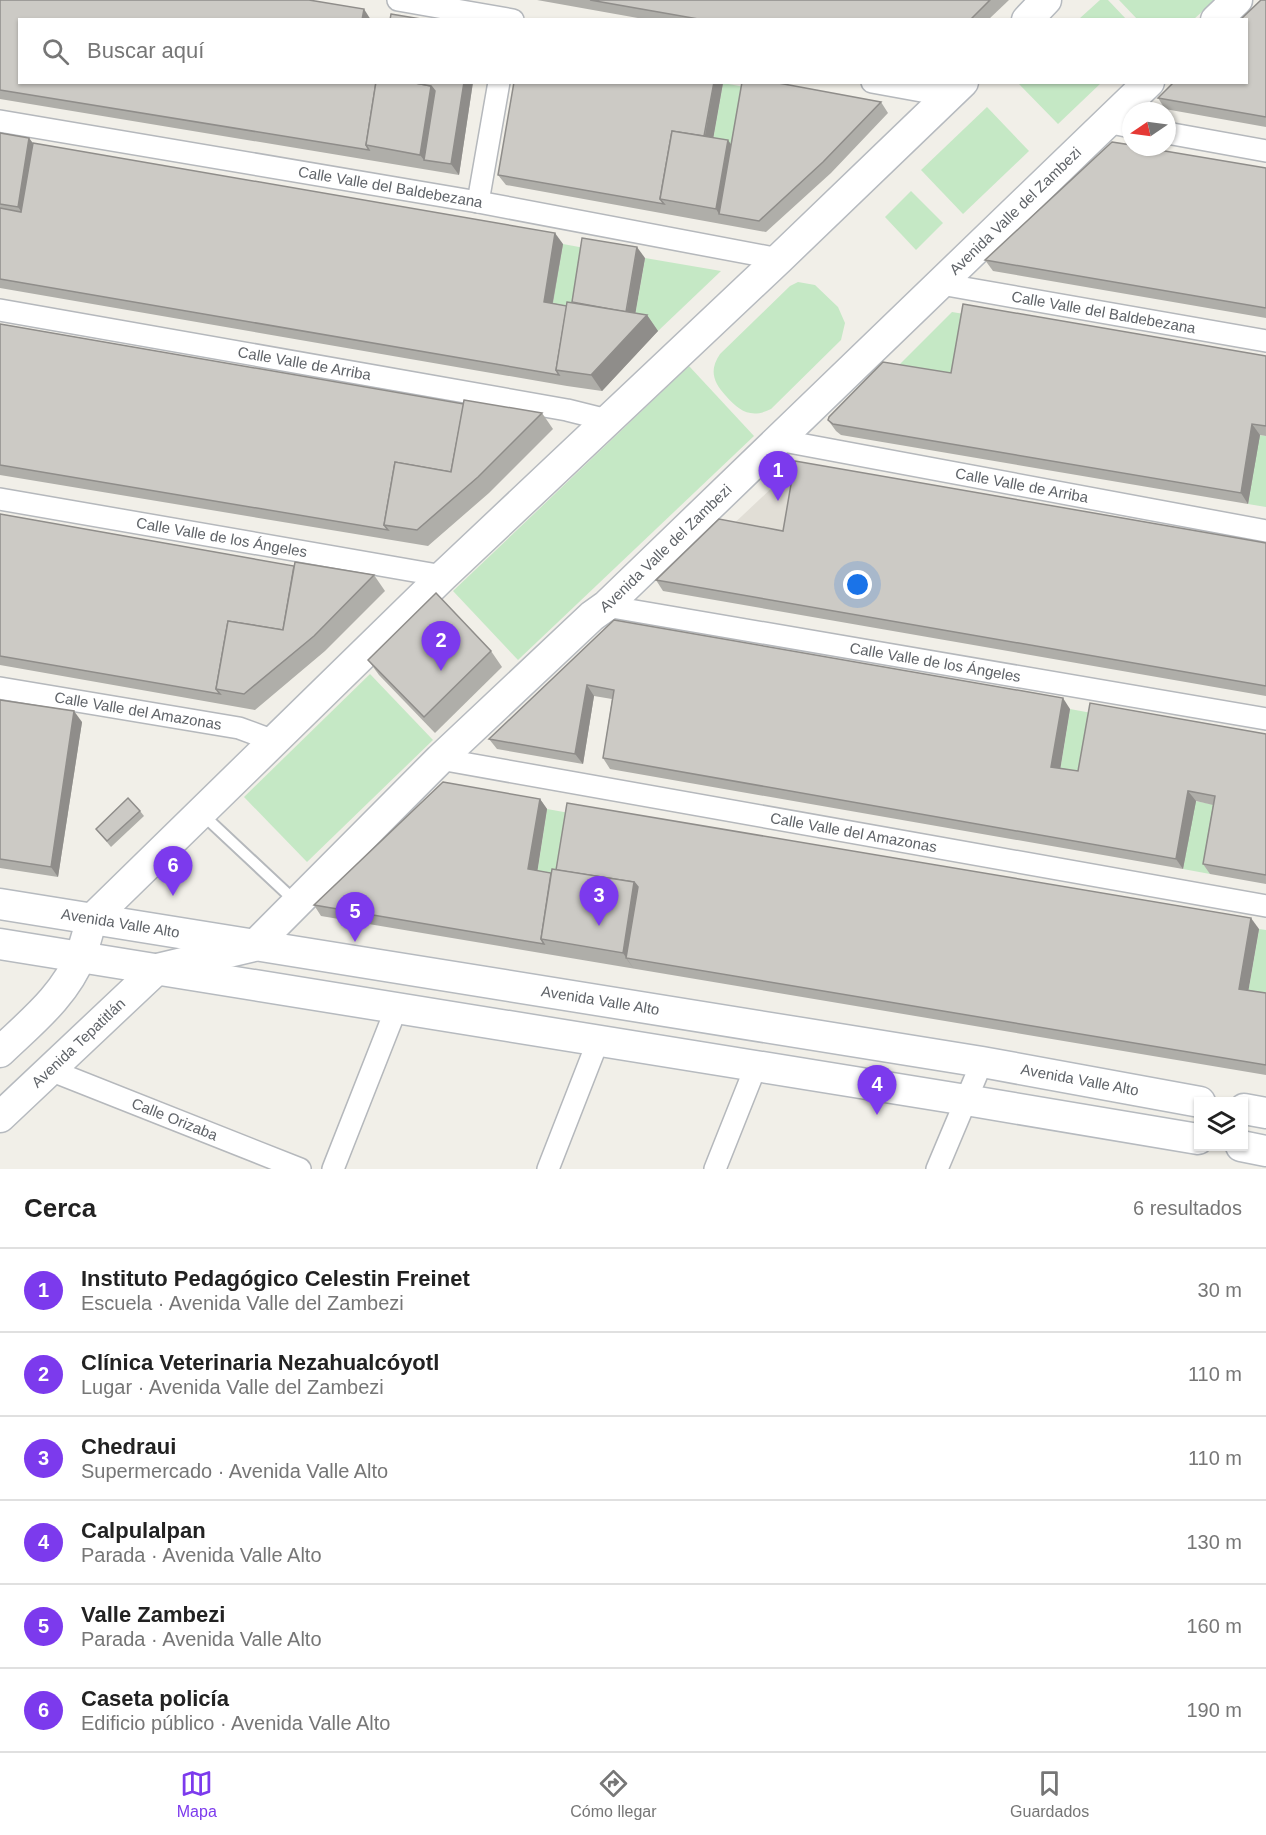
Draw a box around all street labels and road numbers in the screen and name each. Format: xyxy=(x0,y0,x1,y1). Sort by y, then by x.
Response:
street label: Avenida Valle del Zambezi xyxy=(946,143,1084,278)
street label: Calle Valle del Baldebezana xyxy=(297,163,485,211)
street label: Calle Valle del Baldebezana xyxy=(1010,288,1198,337)
street label: Calle Valle de Arriba xyxy=(236,343,373,383)
street label: Calle Valle de Arriba xyxy=(954,464,1090,506)
street label: Avenida Valle del Zambezi xyxy=(596,481,735,616)
street label: Calle Valle de los Ángeles xyxy=(135,514,309,560)
street label: Calle Valle de los Ángeles xyxy=(848,639,1022,685)
street label: Calle Valle del Amazonas xyxy=(53,688,223,733)
street label: Calle Valle del Amazonas xyxy=(769,809,938,855)
street label: Avenida Valle Alto xyxy=(60,905,181,941)
street label: Avenida Valle Alto xyxy=(540,982,661,1018)
street label: Avenida Tepatitlán xyxy=(28,994,129,1091)
street label: Avenida Valle Alto xyxy=(1019,1060,1140,1099)
street label: Calle Orizaba xyxy=(129,1094,221,1144)

